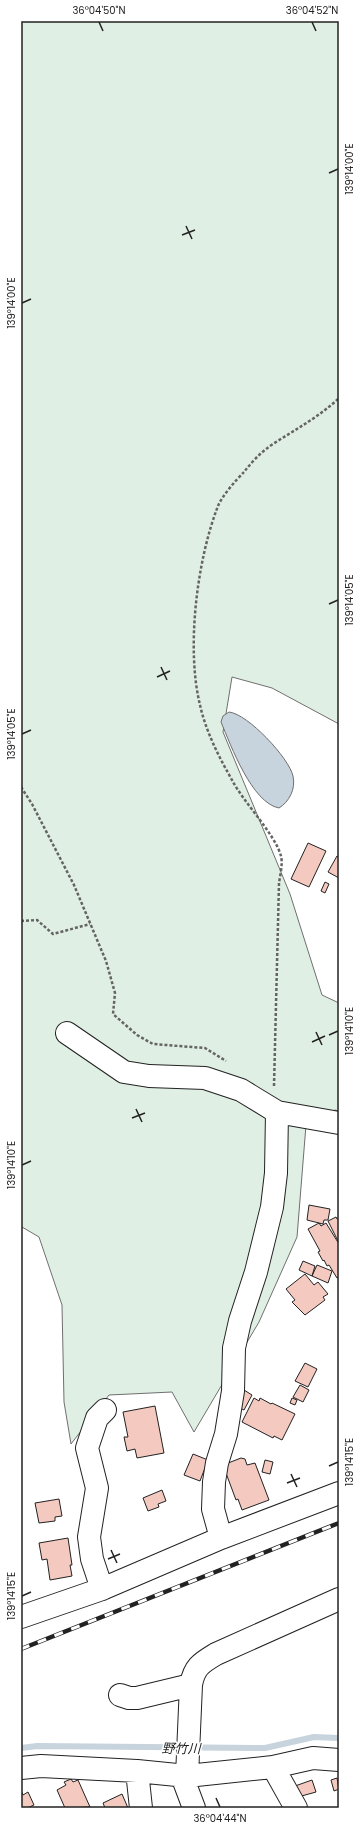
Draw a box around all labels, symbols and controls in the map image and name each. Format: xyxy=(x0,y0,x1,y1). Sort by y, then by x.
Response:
text: 36°04'50"N xyxy=(72,3,126,18)
text: 36°04'52"N xyxy=(286,3,338,18)
text: 139°14'00"E xyxy=(342,143,357,195)
text: 139°14'00"E xyxy=(4,277,19,329)
text: 139°14'05"E xyxy=(342,574,357,626)
text: 139°14'05"E xyxy=(4,708,19,760)
text: 139°14'10"E xyxy=(342,1007,357,1055)
text: 139°14'10"E xyxy=(4,1141,19,1189)
text: 139°14'15"E xyxy=(342,1438,357,1486)
text: 139°14'15"E xyxy=(4,1572,19,1620)
water label: 野竹川 xyxy=(161,1739,203,1758)
text: 36°04'44"N xyxy=(193,1811,247,1826)

